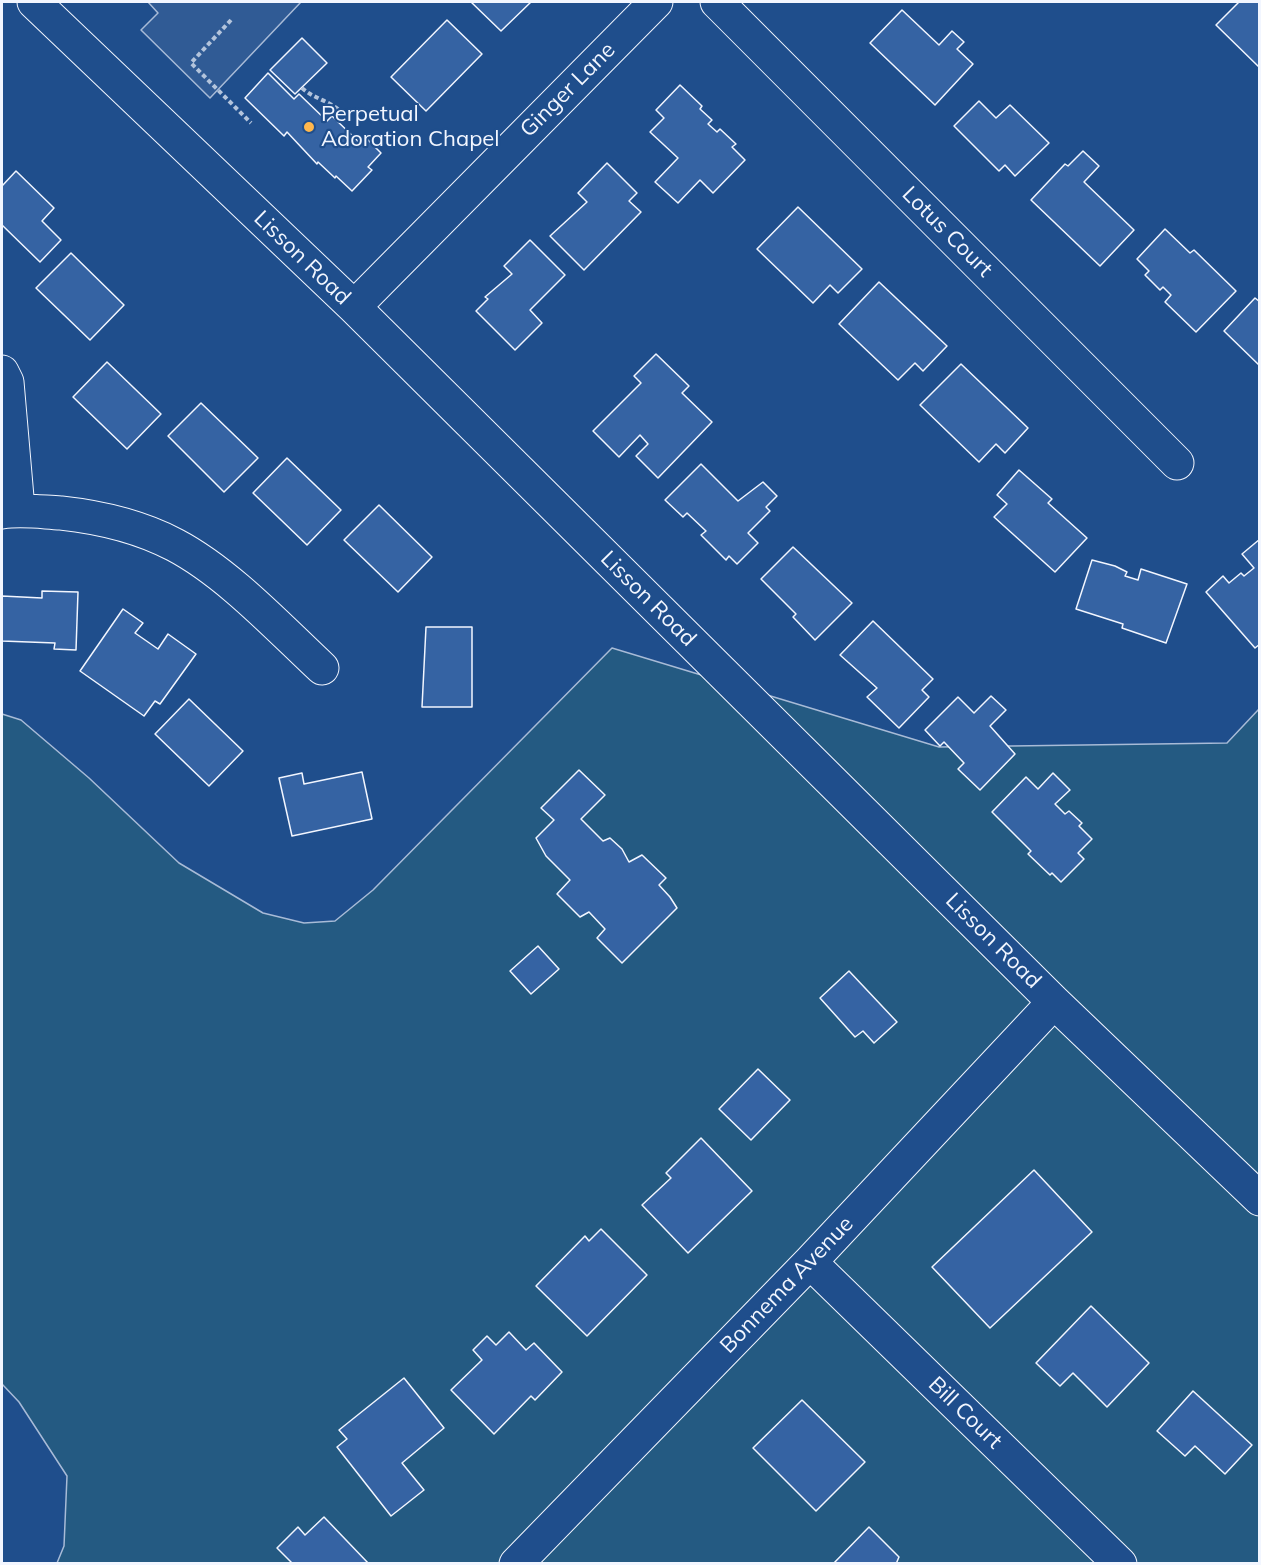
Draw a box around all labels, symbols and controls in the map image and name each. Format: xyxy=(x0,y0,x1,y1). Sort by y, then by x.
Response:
street label: Ginger Lane xyxy=(515,37,621,143)
place label: Perpetual Adoration Chapel xyxy=(321,101,500,152)
marker: Perpetual Adoration Chapel xyxy=(302,120,316,134)
street label: Lotus Court xyxy=(896,181,998,283)
street label: Lisson Road xyxy=(248,205,356,311)
street label: Lisson Road xyxy=(595,546,701,652)
street label: Lisson Road xyxy=(940,888,1046,994)
street label: Bonnema Avenue xyxy=(715,1211,859,1359)
street label: Bill Court xyxy=(923,1371,1007,1455)

